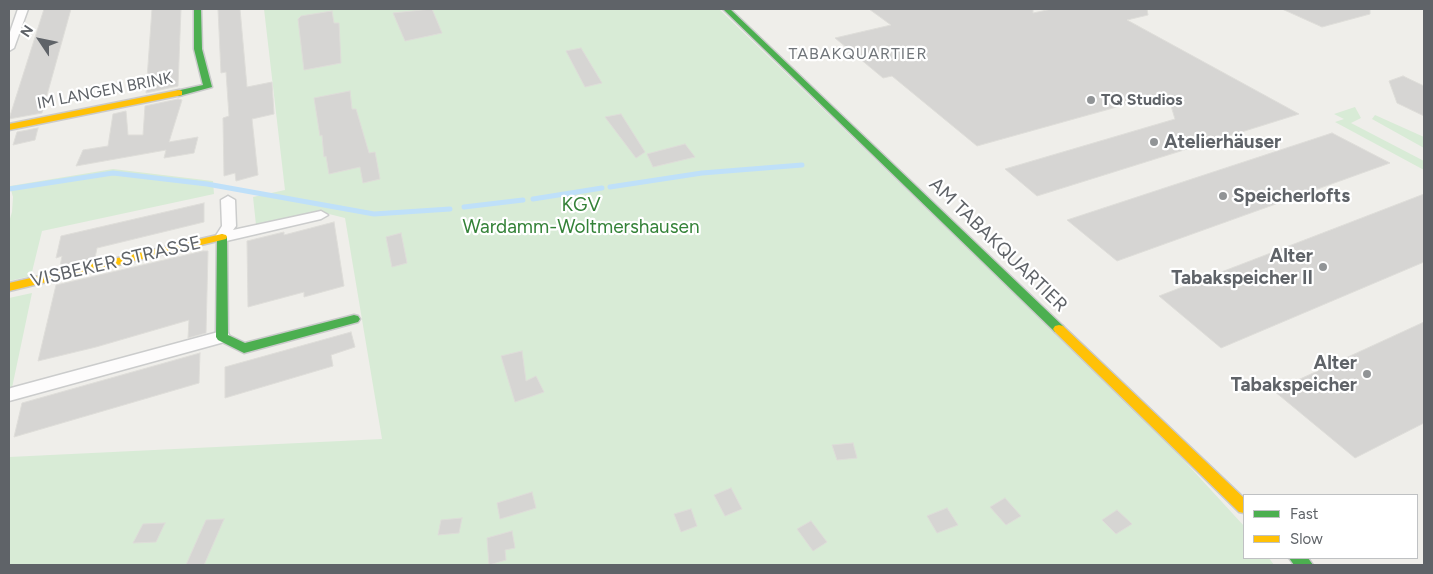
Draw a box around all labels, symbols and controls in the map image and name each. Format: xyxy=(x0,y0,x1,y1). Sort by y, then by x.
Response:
north arrow xyxy=(15,15,65,65)
text: N xyxy=(17,22,37,41)
district label: TABAKQUARTIER xyxy=(787,44,929,64)
street label: IM LANGEN BRINK xyxy=(36,68,174,114)
place label: TQ Studios xyxy=(1101,90,1182,110)
marker: TQ Studios xyxy=(1085,94,1097,106)
place label: Atelierhäuser xyxy=(1164,131,1281,153)
marker: Atelierhäuser xyxy=(1148,136,1160,148)
street label: AM TABAKQUARTIER xyxy=(924,173,1072,317)
place label: Speicherlofts xyxy=(1233,185,1350,207)
marker: Speicherlofts xyxy=(1217,190,1229,202)
park label: KGV Wardamm-Woltmershausen xyxy=(462,194,700,238)
street label: VISBEKER STRASSE xyxy=(29,231,203,293)
place label: Alter Tabakspeicher II xyxy=(1171,245,1313,289)
marker: Alter Tabakspeicher II xyxy=(1317,261,1329,273)
place label: Alter Tabakspeicher xyxy=(1231,352,1357,396)
marker: Alter Tabakspeicher xyxy=(1361,368,1373,380)
legend xyxy=(1243,494,1418,559)
text: Fast xyxy=(1290,505,1318,523)
text: Slow xyxy=(1290,530,1323,548)

